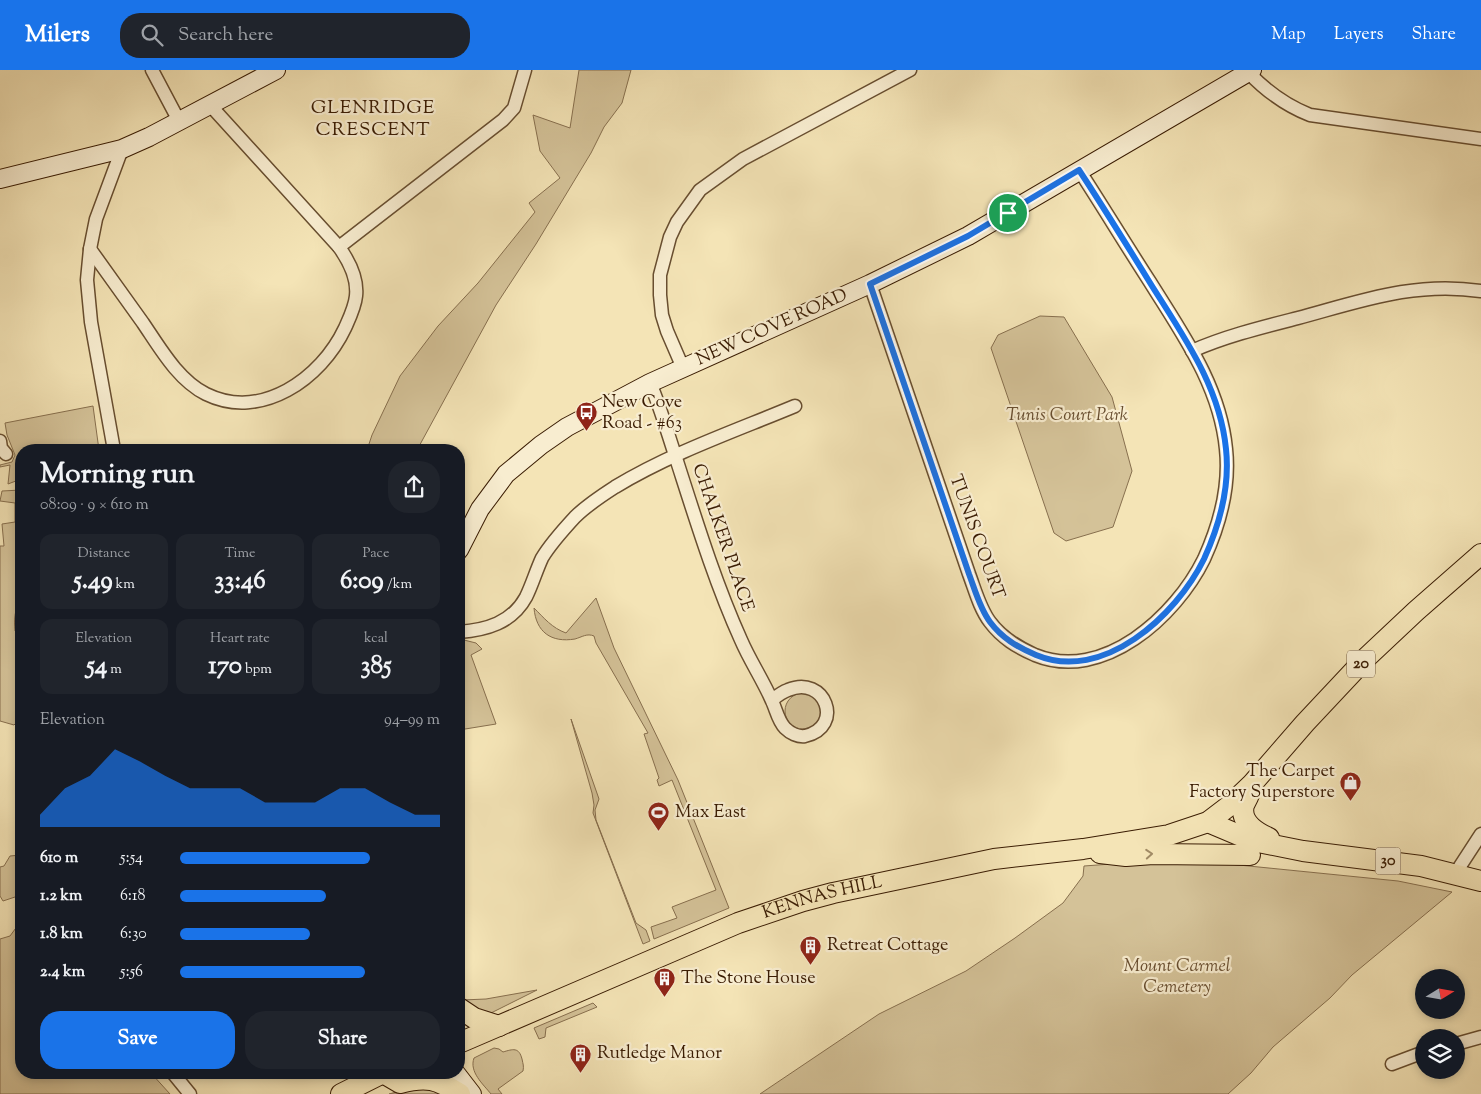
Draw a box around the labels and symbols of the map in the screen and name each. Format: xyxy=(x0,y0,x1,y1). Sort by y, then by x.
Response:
district label: GLENRIDGE CRESCENT xyxy=(311,95,435,144)
pin xyxy=(987,192,1029,234)
street label: NEW COVE ROAD xyxy=(692,283,852,373)
place label: New Cove Road - #63 xyxy=(602,390,682,437)
bus stop icon: New Cove Road - #63 xyxy=(574,401,598,432)
park label: Tunis Court Park xyxy=(1006,403,1128,429)
street label: CHALKER PLACE xyxy=(684,460,760,616)
street label: TUNIS COURT xyxy=(941,471,1011,603)
road number: 20 xyxy=(1347,650,1375,678)
place label: The Carpet Factory Superstore xyxy=(1189,759,1335,806)
shop icon: The Carpet Factory Superstore xyxy=(1339,770,1363,801)
place label: Max East xyxy=(675,800,746,826)
sports icon: Max East xyxy=(647,801,671,832)
road number: 30 xyxy=(1376,848,1400,874)
one-way arrow xyxy=(1145,849,1153,860)
street label: KENNAS HILL xyxy=(759,870,885,927)
place label: Retreat Cottage xyxy=(827,933,948,959)
building icon: Retreat Cottage xyxy=(799,934,823,965)
park label: Mount Carmel Cemetery xyxy=(1124,954,1231,1001)
place label: The Stone House xyxy=(681,966,816,992)
building icon: The Stone House xyxy=(653,967,677,998)
north arrow xyxy=(1415,969,1465,1019)
place label: Rutledge Manor xyxy=(597,1041,722,1067)
building icon: Rutledge Manor xyxy=(569,1042,593,1073)

